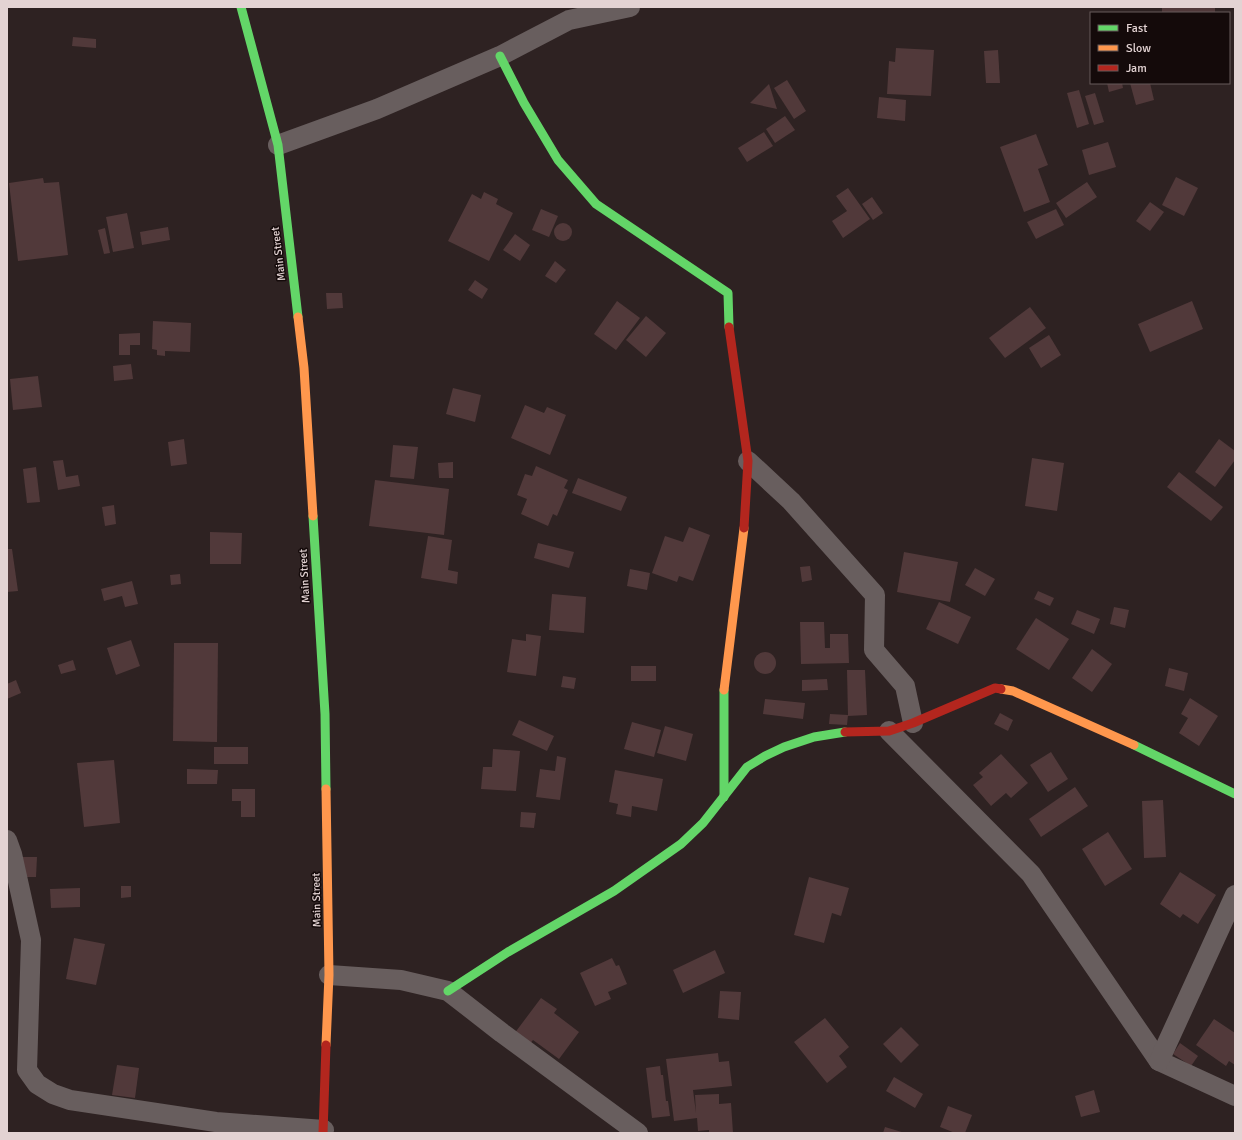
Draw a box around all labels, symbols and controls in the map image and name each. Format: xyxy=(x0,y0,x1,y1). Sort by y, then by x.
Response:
legend xyxy=(1090,12,1230,84)
text: Fast xyxy=(1126,21,1147,36)
text: Slow xyxy=(1126,41,1151,56)
text: Jam xyxy=(1126,61,1147,76)
street label: Main Street xyxy=(269,226,288,282)
street label: Main Street xyxy=(297,548,312,604)
street label: Main Street xyxy=(310,872,323,927)

